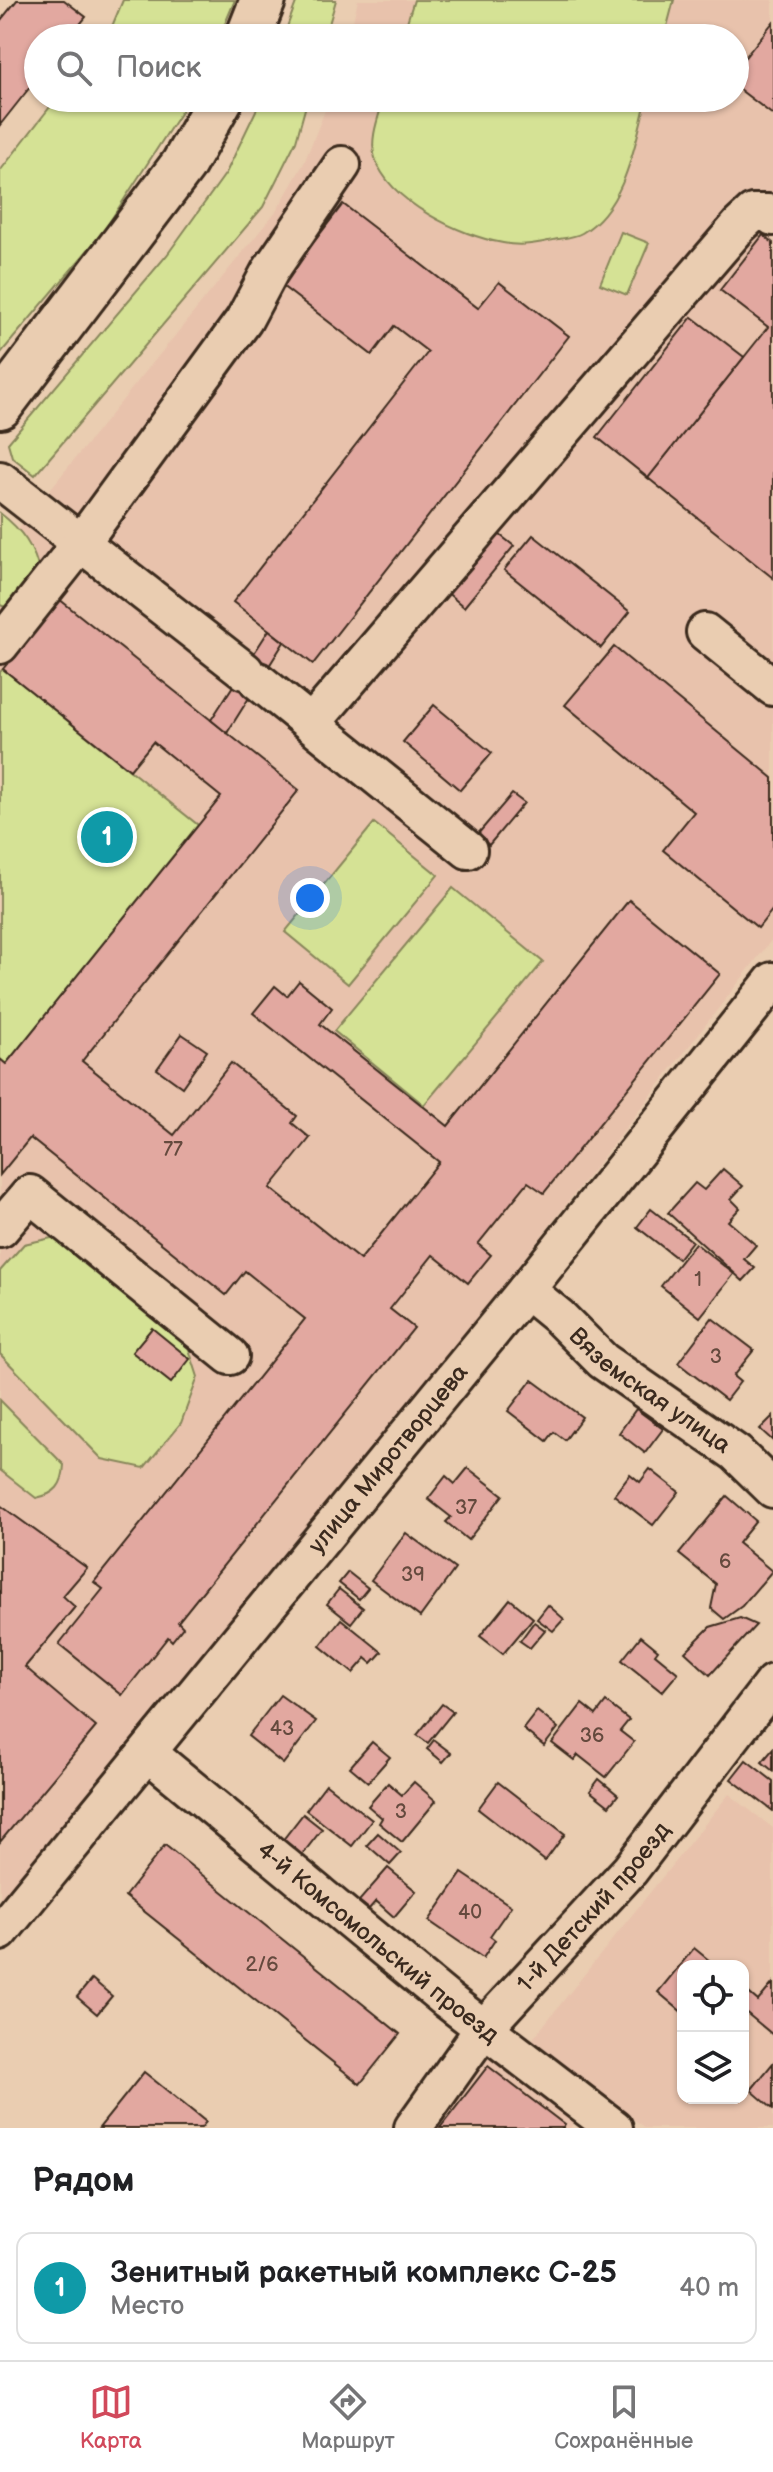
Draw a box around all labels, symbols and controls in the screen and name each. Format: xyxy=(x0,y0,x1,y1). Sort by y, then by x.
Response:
search box xyxy=(24,24,749,112)
icon: search xyxy=(52,46,96,90)
text: Поиск xyxy=(116,50,202,86)
pin: 1 xyxy=(81,807,133,867)
your location xyxy=(290,878,330,918)
house number: 77 xyxy=(163,1138,183,1162)
house number: 1 xyxy=(694,1268,702,1292)
street label: Вяземская улица xyxy=(563,1321,736,1459)
house number: 3 xyxy=(710,1345,722,1369)
street label: улица Миротворцева xyxy=(302,1358,474,1559)
house number: 37 xyxy=(455,1496,477,1520)
house number: 6 xyxy=(719,1550,731,1574)
house number: 39 xyxy=(401,1563,425,1587)
house number: 43 xyxy=(270,1717,294,1741)
house number: 36 xyxy=(580,1724,604,1748)
house number: 3 xyxy=(395,1800,407,1824)
street label: 1-й Детский проезд xyxy=(511,1816,676,1998)
street label: 4-й Комсомольский проезд xyxy=(252,1835,505,2049)
house number: 40 xyxy=(458,1901,482,1925)
house number: 2/6 xyxy=(245,1953,279,1977)
map controls xyxy=(677,1960,749,2104)
button: locate xyxy=(677,1960,749,2032)
button: layers xyxy=(677,2032,749,2104)
text: Рядом xyxy=(32,2160,134,2201)
text: Зенитный ракетный комплекс С-25 xyxy=(110,2255,617,2291)
text: 1 xyxy=(55,2273,65,2304)
text: 40 m xyxy=(679,2273,739,2304)
text: Место xyxy=(110,2291,184,2322)
tab: Карта xyxy=(80,2380,142,2455)
tab: Маршрут xyxy=(301,2380,395,2455)
tab: Сохранённые xyxy=(554,2380,693,2455)

